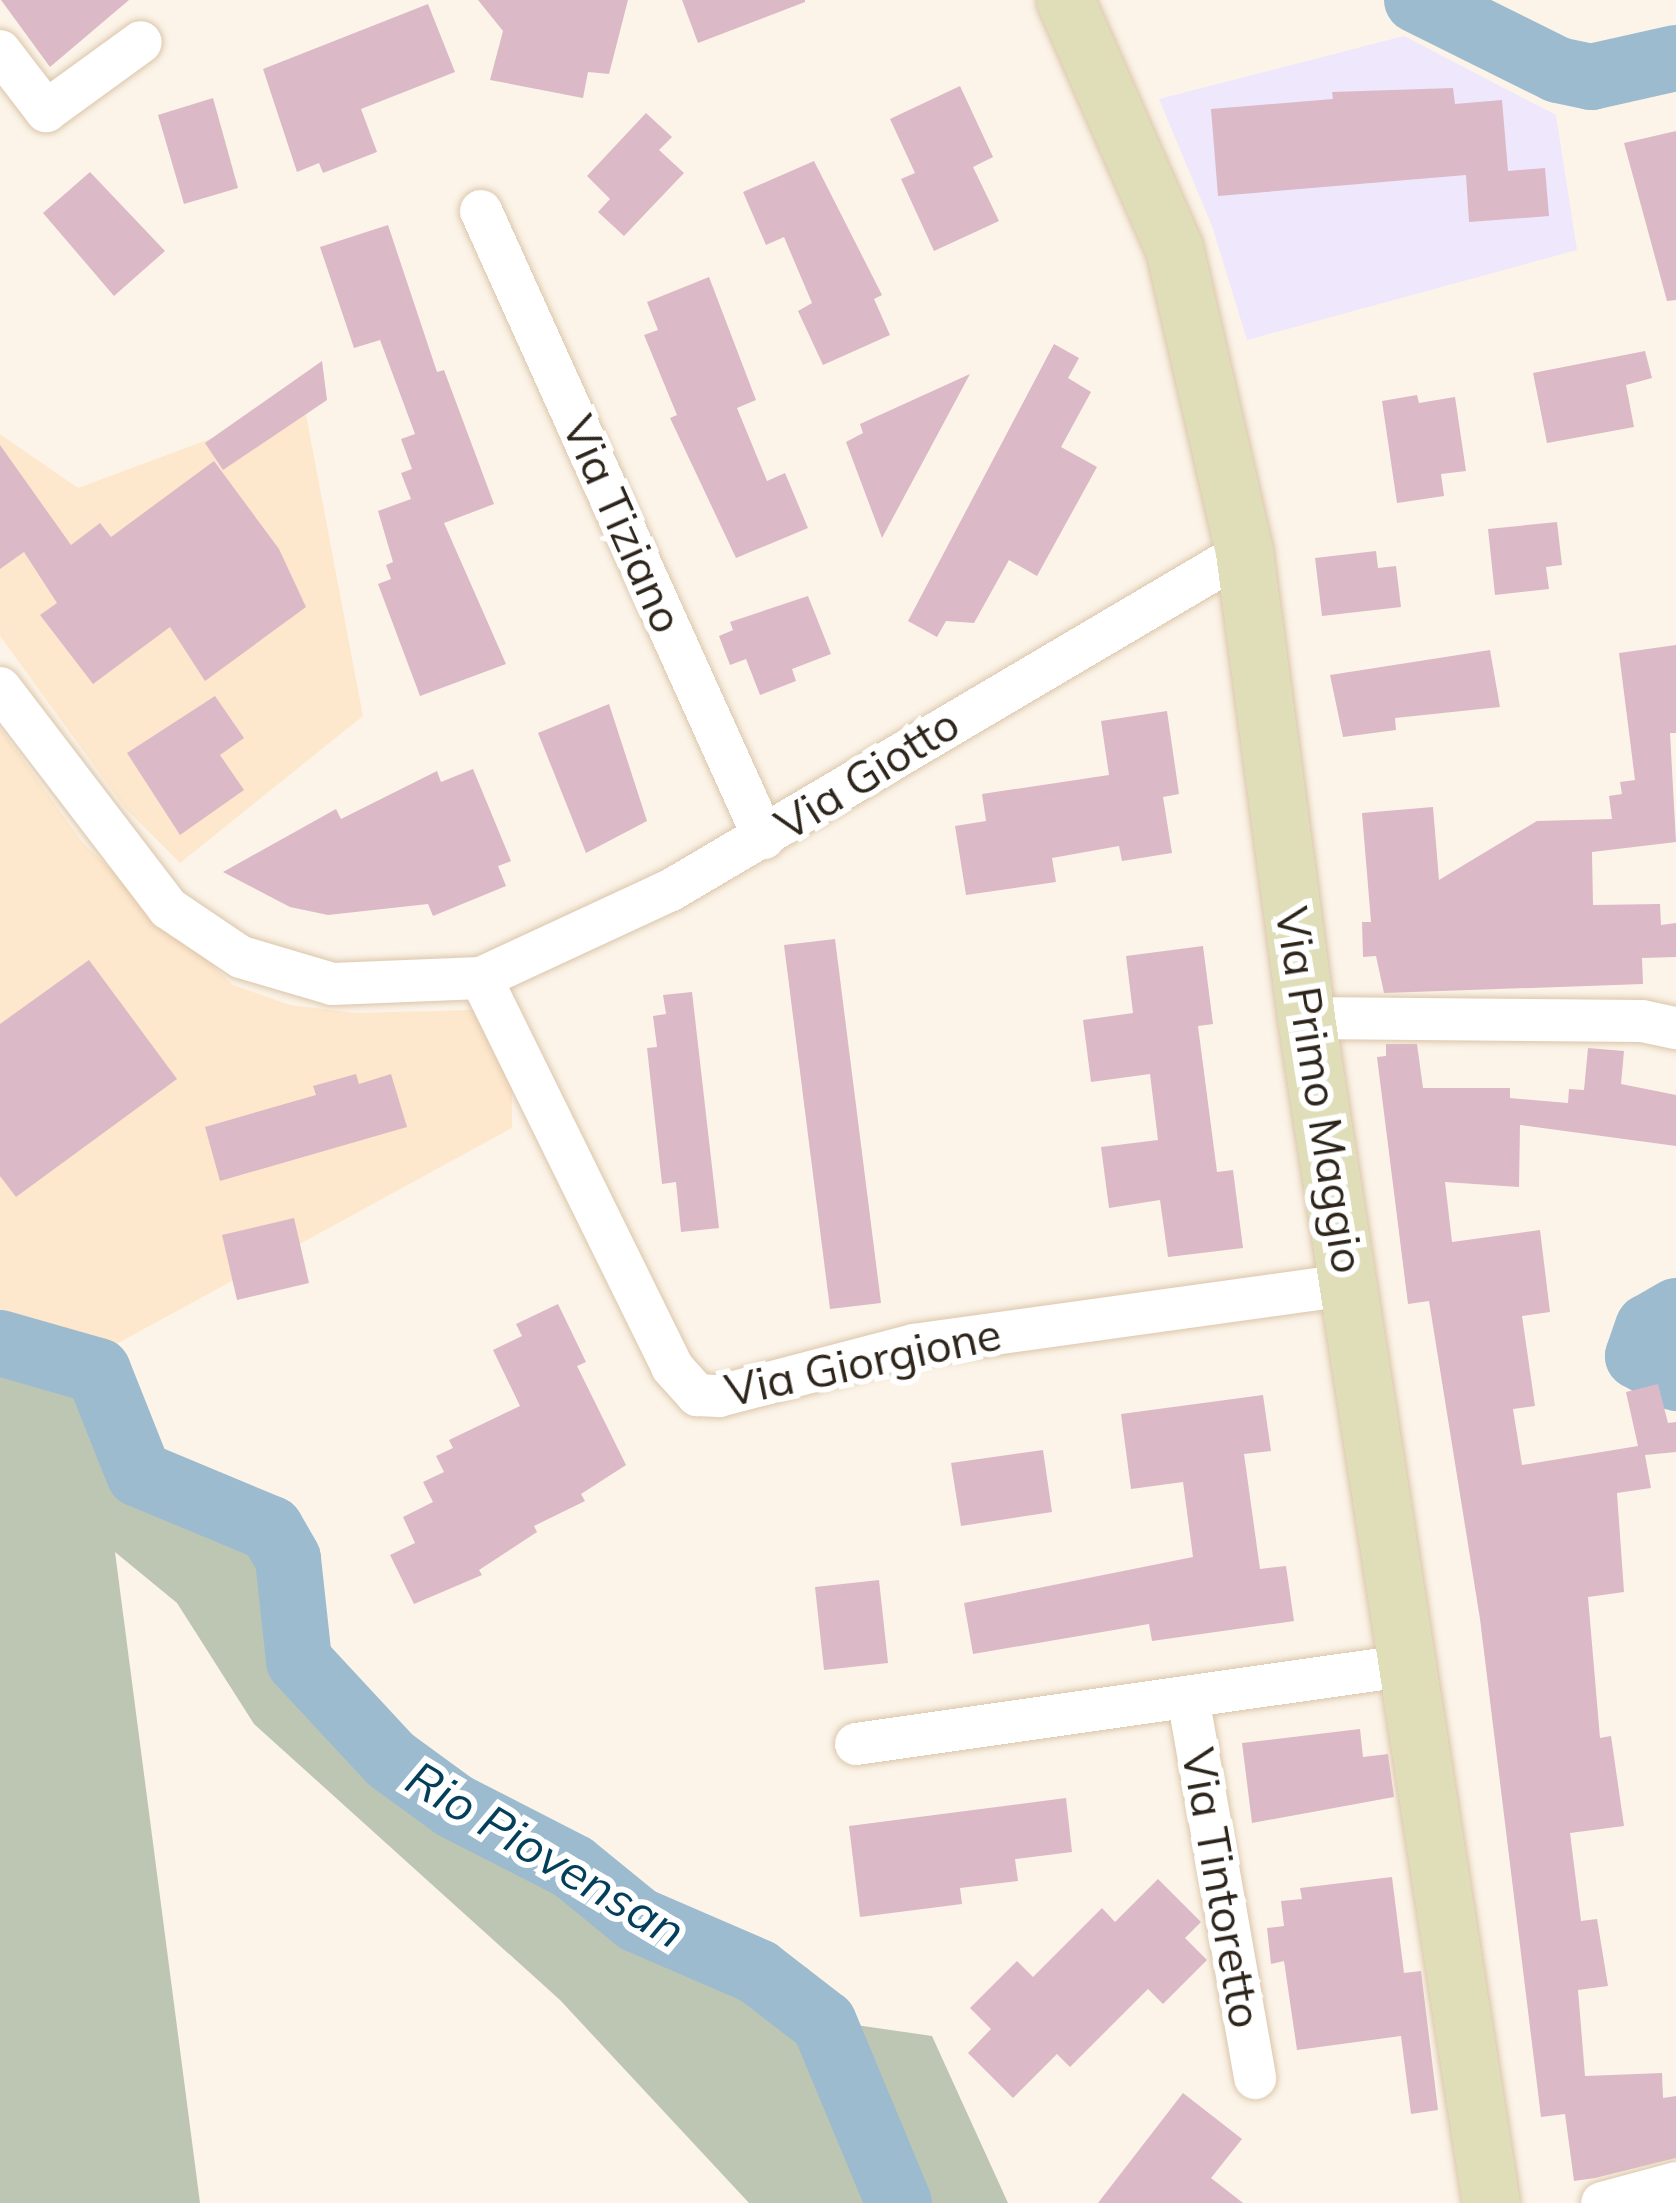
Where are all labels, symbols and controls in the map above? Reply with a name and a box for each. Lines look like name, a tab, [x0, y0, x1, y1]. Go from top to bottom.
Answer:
street label: Via Tiziano	[551, 407, 695, 641]
street label: Via Giotto	[765, 696, 969, 852]
street label: Via Primo Maggio	[1264, 903, 1376, 1277]
street label: Via Giorgione	[720, 1306, 1006, 1418]
street label: Via Tintoretto	[1171, 1744, 1273, 2032]
water label: Rio Piovensan	[396, 1748, 696, 1960]

